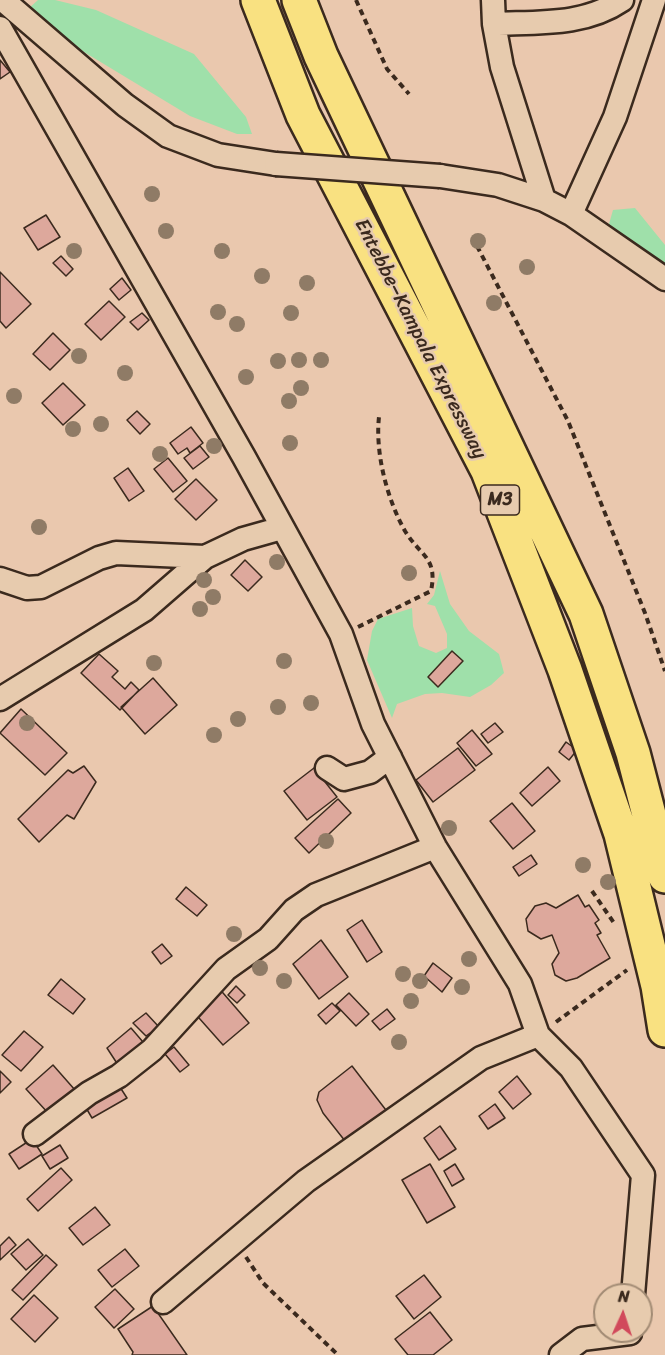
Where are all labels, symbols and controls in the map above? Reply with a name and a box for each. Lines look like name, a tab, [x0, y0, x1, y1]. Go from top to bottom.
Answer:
street label: Entebbe–Kampala Expressway	[349, 215, 491, 463]
road number: M3	[480, 485, 520, 515]
text: N	[618, 1282, 630, 1311]
north arrow	[593, 1283, 653, 1343]

